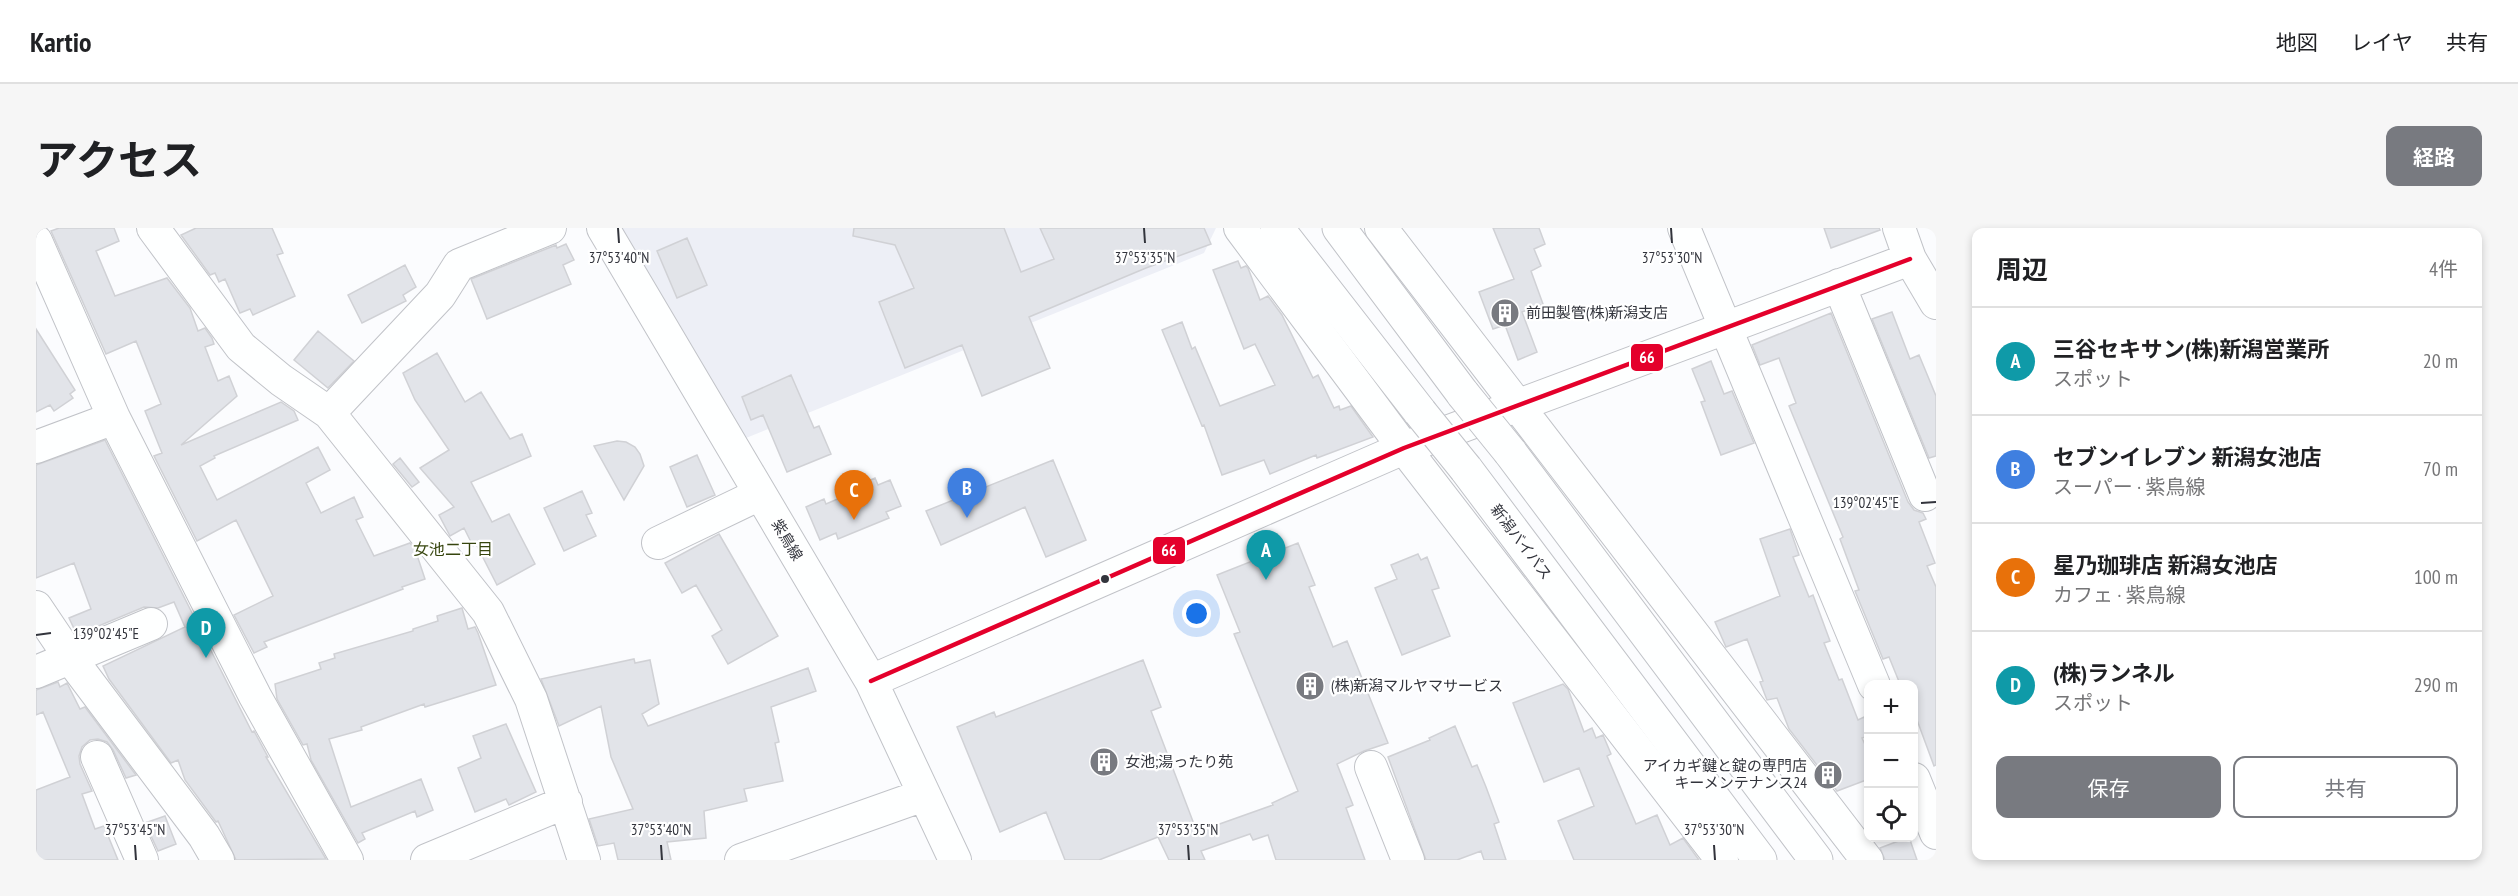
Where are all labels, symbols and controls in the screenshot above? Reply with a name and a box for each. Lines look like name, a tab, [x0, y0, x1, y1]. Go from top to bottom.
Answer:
text: Kartio	[30, 23, 92, 60]
text: 地図	[2276, 29, 2318, 56]
text: レイヤ	[2351, 29, 2413, 56]
text: 共有	[2446, 29, 2488, 56]
button: 経路	[2386, 126, 2482, 186]
text: アクセス	[36, 132, 202, 187]
text: 37°53'40"N	[589, 248, 649, 267]
text: 37°53'35"N	[1115, 248, 1175, 267]
text: 37°53'30"N	[1642, 248, 1702, 267]
text: 周辺	[1996, 253, 2048, 286]
text: 4件	[2429, 256, 2458, 282]
building icon: 前田製管(株)新潟支店	[1489, 297, 1521, 329]
place label: 前田製管(株)新潟支店	[1526, 303, 1668, 322]
text: 三谷セキサン(株)新潟営業所	[2053, 335, 2329, 363]
line badge: 66	[1630, 343, 1664, 372]
text: 66	[1639, 347, 1655, 367]
text: A	[2010, 348, 2021, 374]
text: 20 m	[2423, 348, 2458, 374]
text: スポット	[2053, 366, 2133, 392]
text: セブンイレブン 新潟女池店	[2053, 443, 2322, 471]
text: B	[2011, 456, 2020, 482]
text: 70 m	[2423, 456, 2458, 482]
pin: B	[948, 468, 986, 518]
pin: C	[834, 470, 874, 520]
text: スーパー · 紫鳥線	[2053, 474, 2206, 500]
text: 139°02'45"E	[1833, 493, 1899, 512]
street label: 新潟バイパス	[1487, 500, 1556, 583]
street label: 紫鳥線	[768, 516, 807, 564]
pin: A	[1246, 530, 1286, 580]
line badge: 66	[1152, 536, 1186, 565]
district label: 女池二丁目	[413, 539, 493, 559]
text: 66	[1161, 540, 1177, 560]
text: 星乃珈琲店 新潟女池店	[2053, 551, 2278, 579]
text: C	[2011, 564, 2020, 590]
text: 100 m	[2414, 564, 2458, 590]
unlabelled marker	[1099, 573, 1111, 585]
text: カフェ · 紫鳥線	[2053, 582, 2186, 608]
your location	[1182, 599, 1211, 628]
pin: D	[186, 608, 226, 658]
text: 139°02'45"E	[73, 624, 139, 643]
text: (株)ランネル	[2053, 659, 2175, 687]
building icon: (株)新潟マルヤマサービス	[1294, 670, 1326, 702]
text: D	[2010, 672, 2021, 698]
text: 290 m	[2414, 672, 2458, 698]
place label: (株)新潟マルヤマサービス	[1331, 676, 1503, 695]
map controls	[1864, 680, 1918, 842]
button: +	[1864, 680, 1918, 734]
text: スポット	[2053, 690, 2133, 716]
button: −	[1864, 734, 1918, 788]
building icon: 女池;湯ったり苑	[1088, 746, 1120, 778]
place label: 女池;湯ったり苑	[1125, 752, 1233, 771]
place label: アイカギ鍵と錠の専門店 キーメンテナンス24	[1643, 756, 1807, 792]
button: 保存	[1996, 756, 2221, 818]
button: 共有	[2233, 756, 2458, 818]
building icon: アイカギ鍵と錠の専門店 キーメンテナンス24	[1812, 759, 1844, 791]
button: locate	[1864, 788, 1918, 842]
text: 37°53'45"N	[105, 820, 165, 839]
text: 37°53'40"N	[631, 820, 691, 839]
text: 37°53'35"N	[1158, 820, 1218, 839]
text: 37°53'30"N	[1684, 820, 1744, 839]

